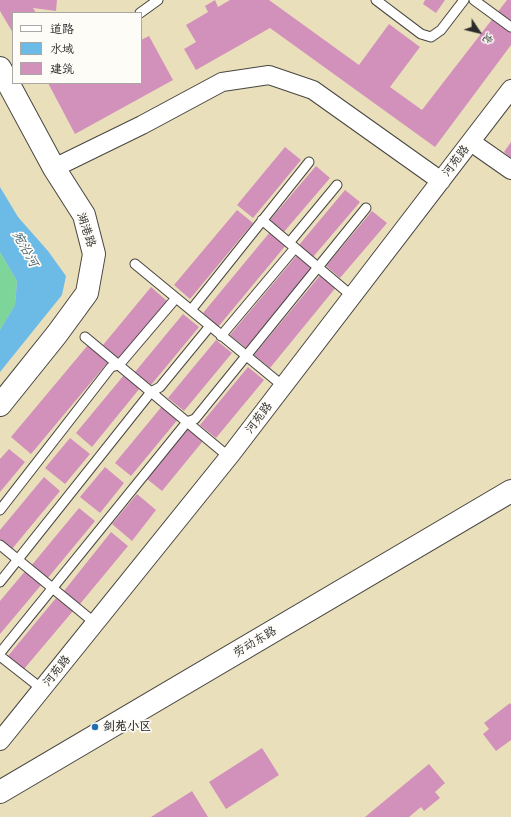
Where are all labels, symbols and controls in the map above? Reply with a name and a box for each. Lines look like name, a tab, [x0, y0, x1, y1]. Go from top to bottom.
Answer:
legend	[12, 12, 142, 84]
north arrow	[459, 12, 499, 52]
text: 道路	[50, 19, 74, 37]
text: 北	[479, 30, 499, 49]
text: 水域	[50, 39, 74, 57]
text: 建筑	[50, 59, 74, 77]
street label: 河苑路	[439, 142, 473, 180]
street label: 湖港路	[74, 211, 98, 249]
water label: 宛沿河	[9, 228, 41, 270]
street label: 河苑路	[242, 399, 276, 437]
street label: 劳动东路	[231, 623, 279, 661]
street label: 河苑路	[40, 652, 74, 690]
place label: 剑苑小区	[103, 720, 151, 734]
marker: 剑苑小区	[90, 722, 100, 732]

